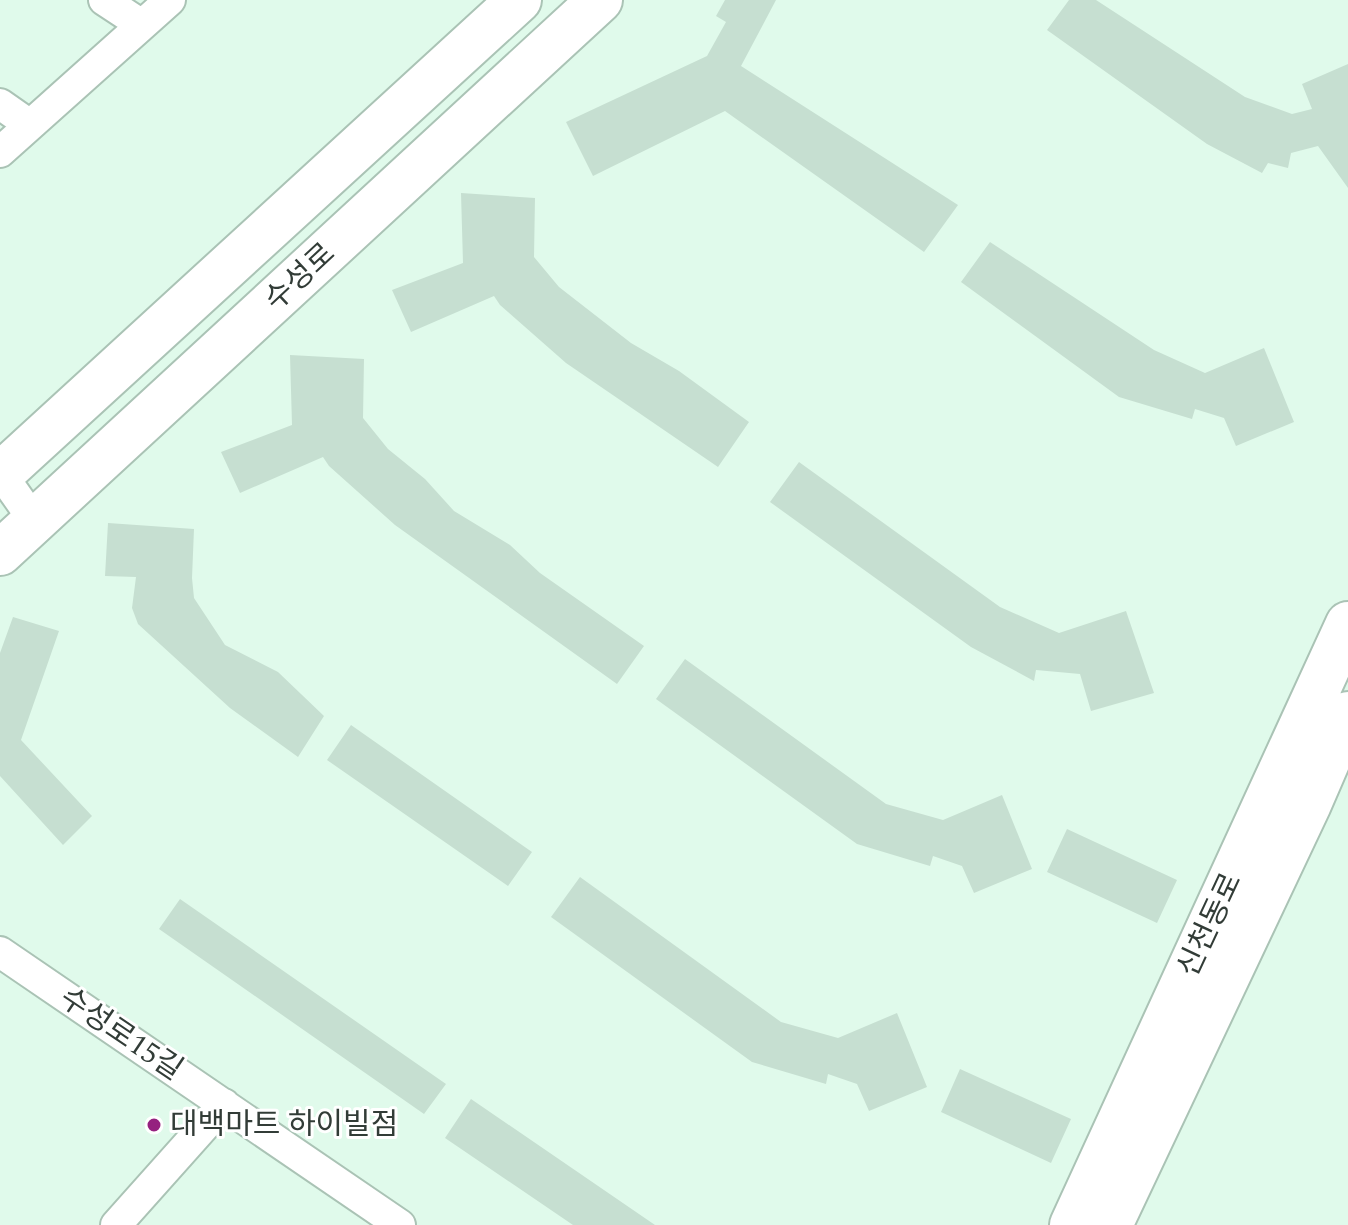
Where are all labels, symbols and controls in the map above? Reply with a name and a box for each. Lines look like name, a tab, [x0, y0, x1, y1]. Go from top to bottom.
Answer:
street label: 수성로	[254, 232, 346, 322]
street label: 신천동로	[1166, 865, 1254, 985]
street label: 수성로15길	[50, 976, 192, 1092]
place label: 대백마트 하이빌점	[170, 1102, 398, 1148]
marker: 대백마트 하이빌점	[145, 1116, 163, 1134]

